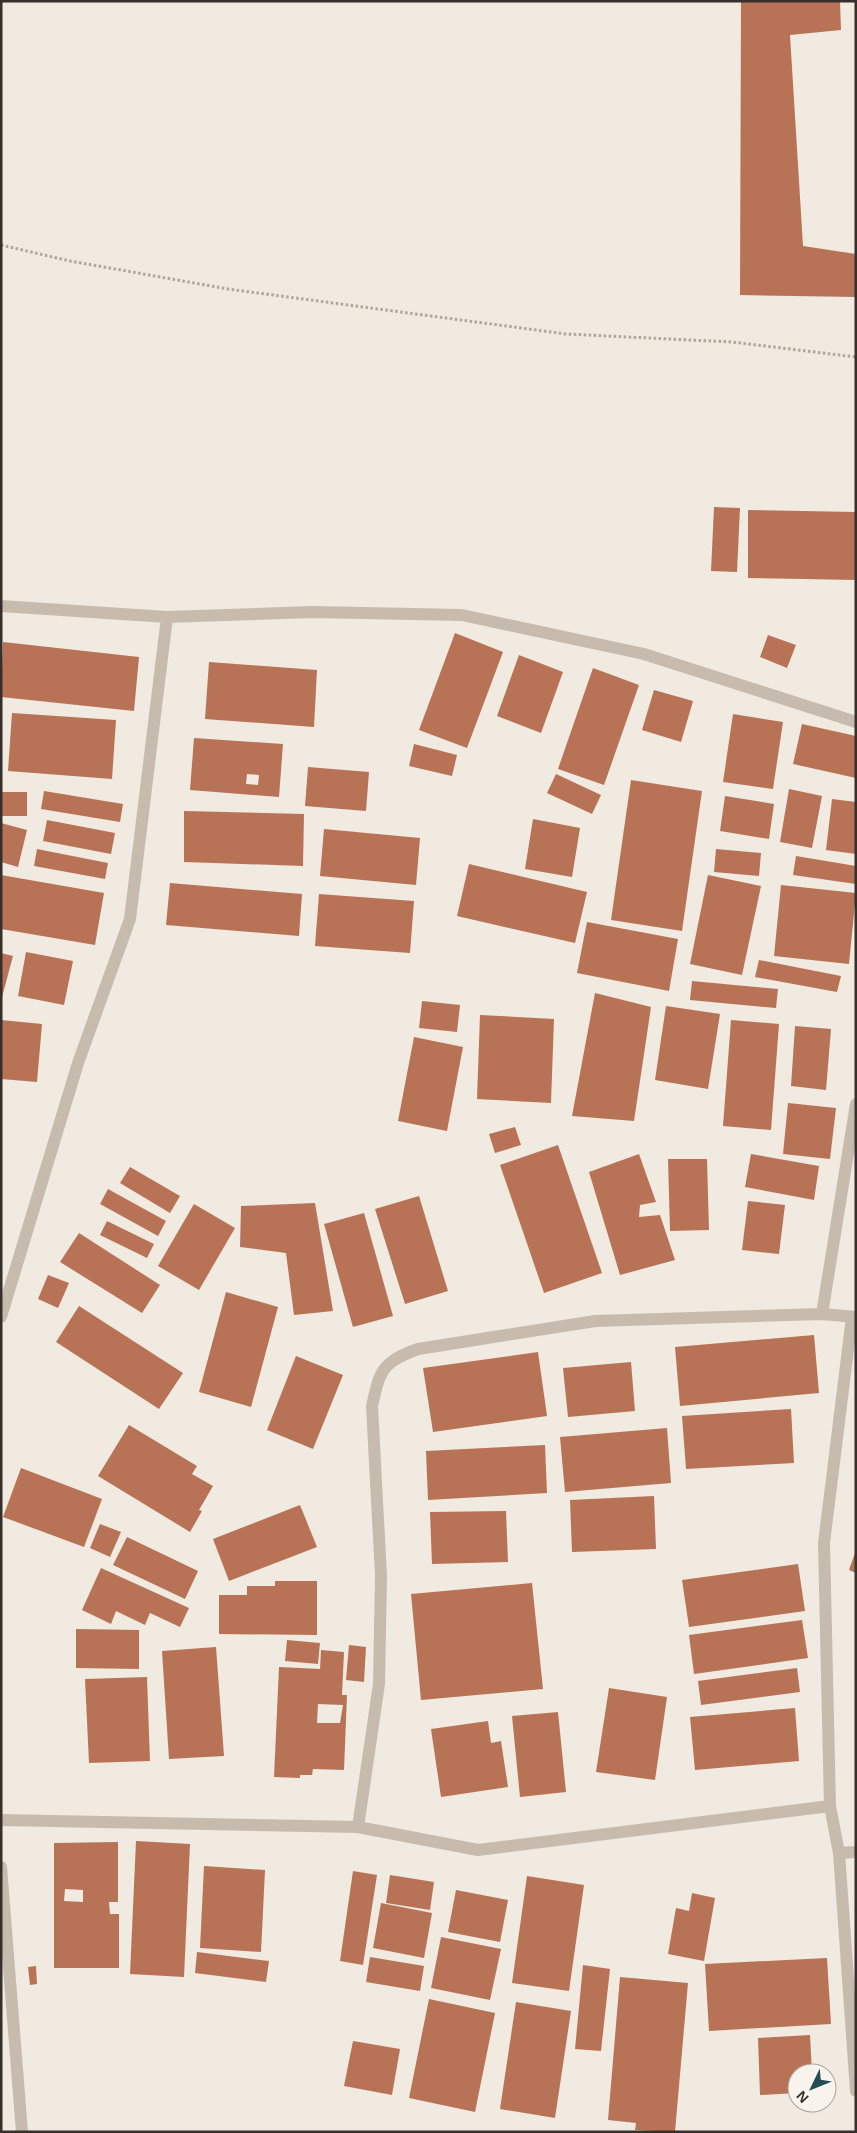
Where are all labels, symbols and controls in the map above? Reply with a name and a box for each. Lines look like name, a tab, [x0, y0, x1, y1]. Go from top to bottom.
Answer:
north arrow	[787, 2063, 837, 2113]
text: N	[793, 2088, 812, 2106]

